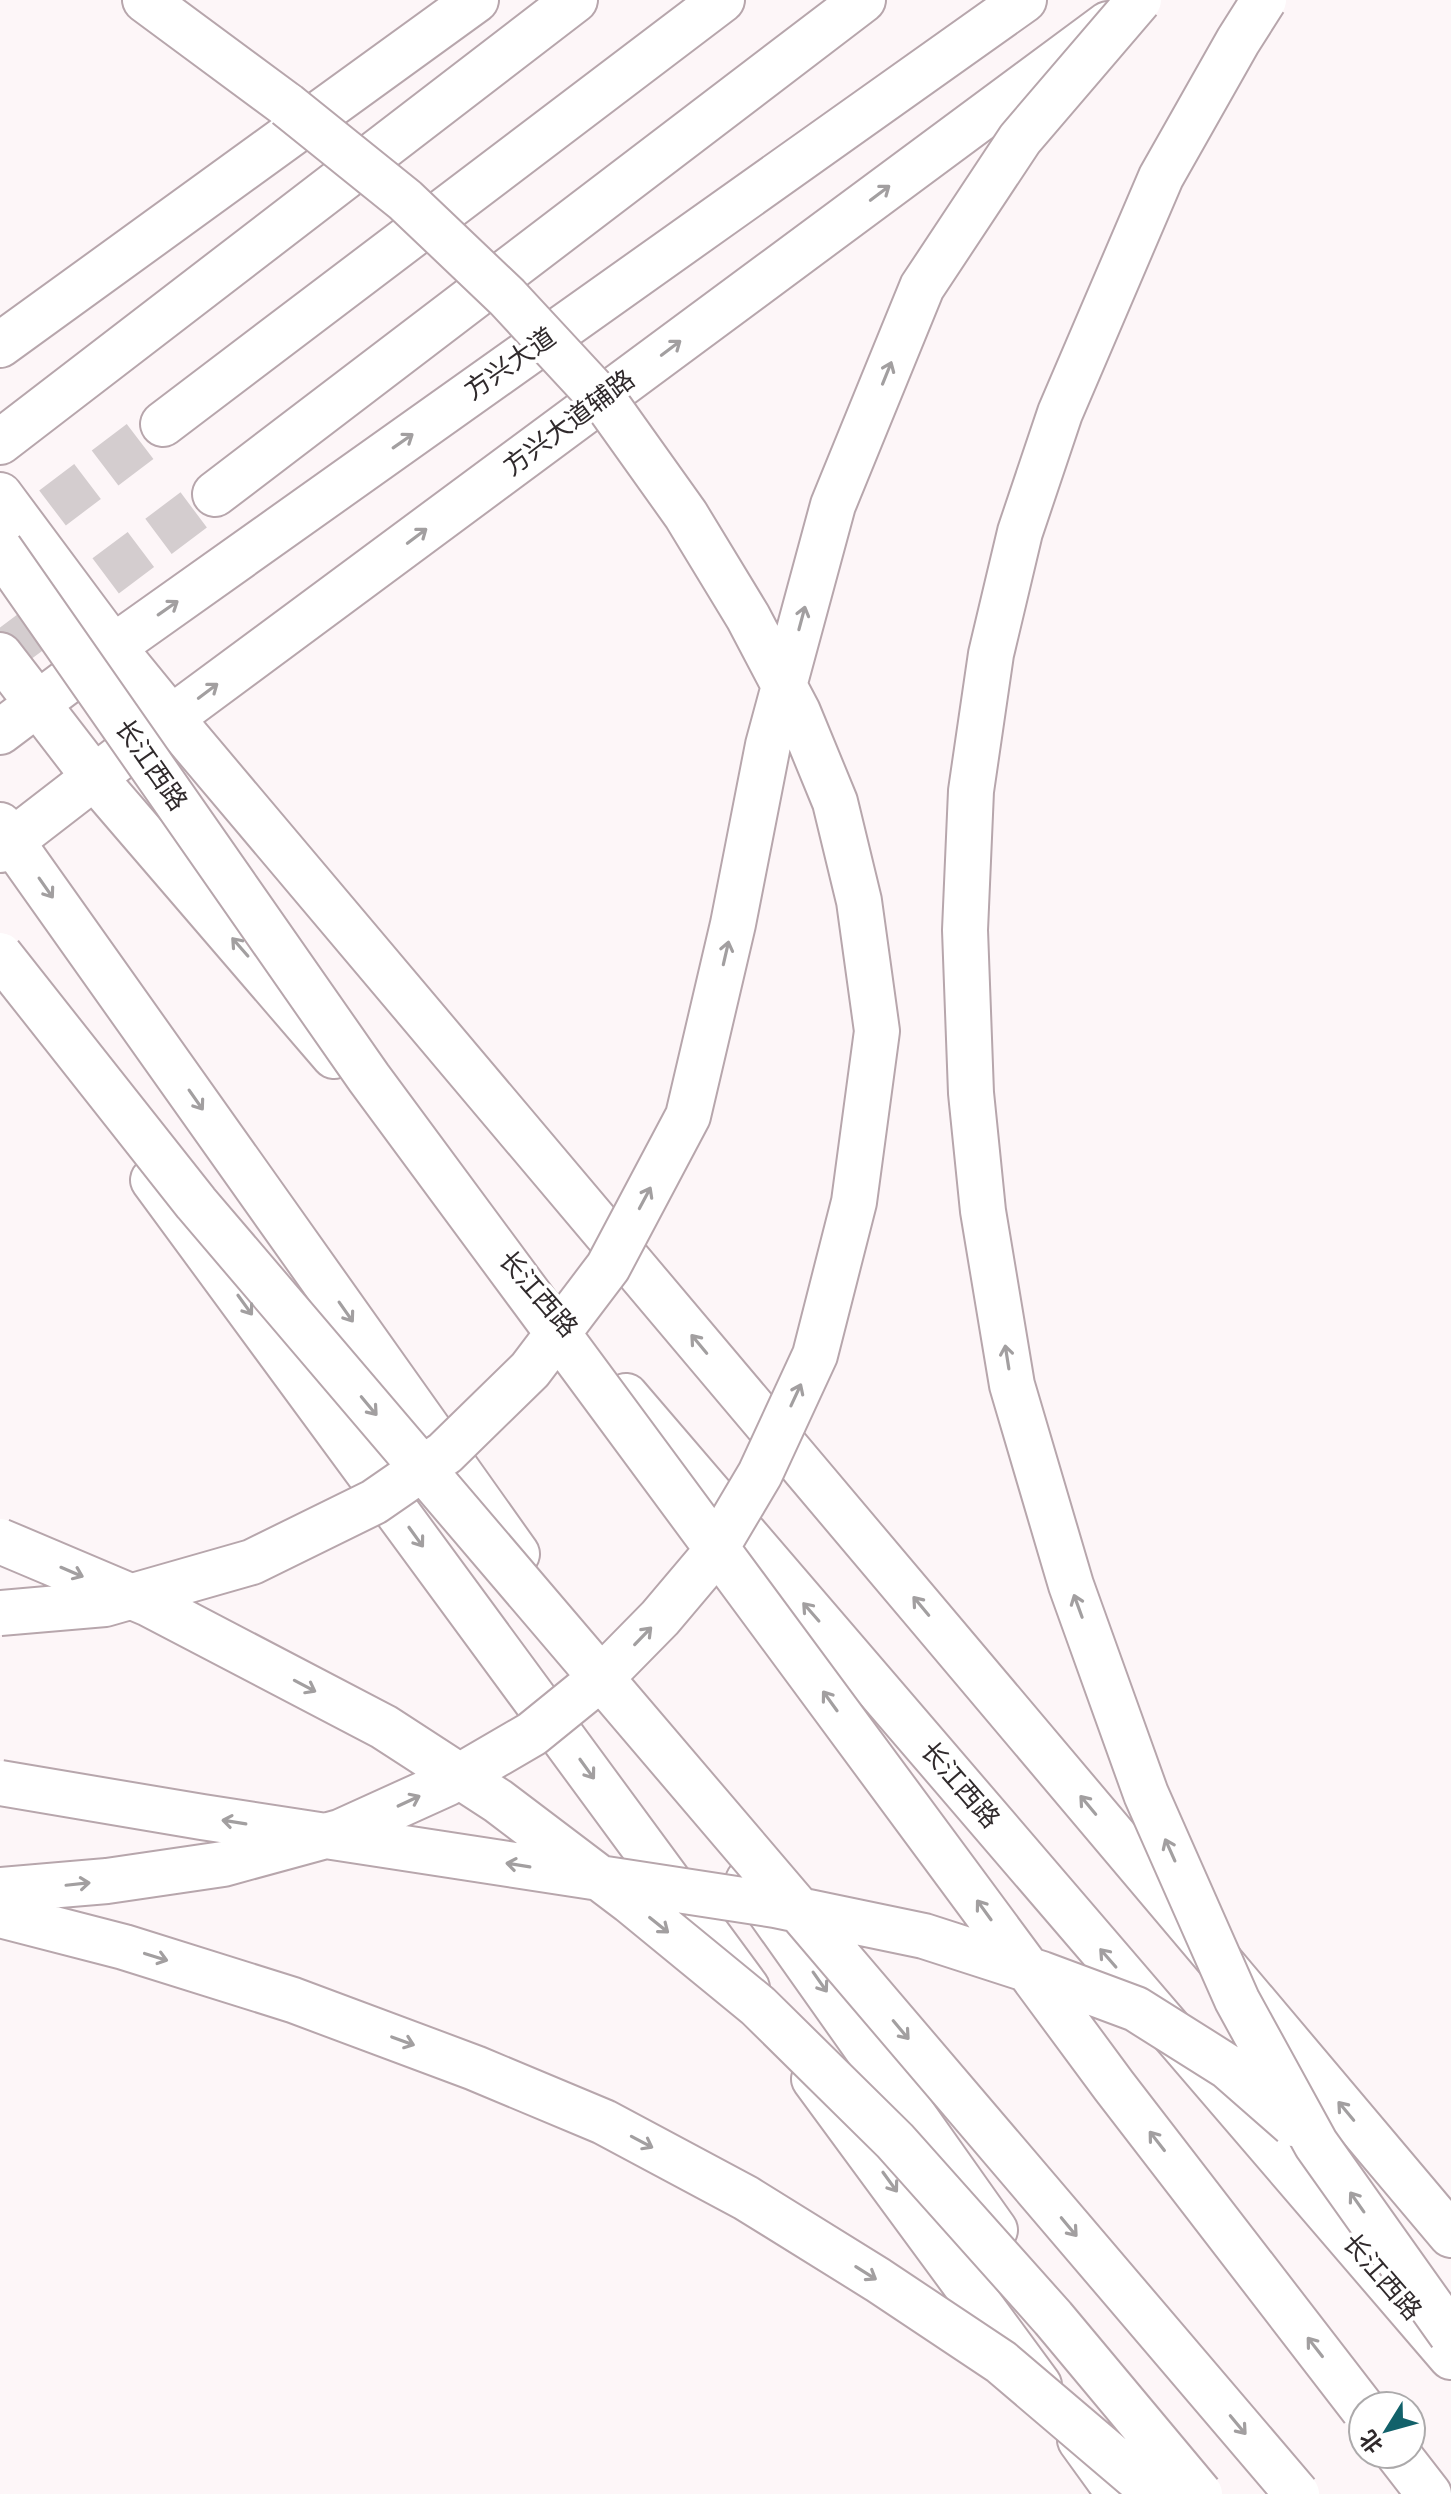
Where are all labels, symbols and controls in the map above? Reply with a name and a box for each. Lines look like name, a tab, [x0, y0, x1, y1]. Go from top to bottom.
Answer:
one-way arrow	[868, 185, 890, 201]
street label: 方兴大道	[459, 321, 561, 407]
one-way arrow	[660, 339, 681, 356]
one-way arrow	[881, 361, 896, 386]
street label: 方兴大道辅路	[497, 364, 641, 482]
one-way arrow	[391, 433, 413, 449]
one-way arrow	[406, 528, 427, 545]
one-way arrow	[156, 599, 178, 616]
one-way arrow	[796, 605, 811, 631]
one-way arrow	[197, 682, 218, 699]
street label: 长江西路	[108, 714, 194, 816]
one-way arrow	[38, 876, 54, 898]
one-way arrow	[232, 937, 250, 958]
one-way arrow	[719, 941, 734, 967]
one-way arrow	[188, 1089, 204, 1111]
one-way arrow	[637, 1187, 653, 1210]
street label: 长江西路	[492, 1245, 584, 1343]
one-way arrow	[237, 1294, 254, 1316]
one-way arrow	[338, 1301, 355, 1323]
one-way arrow	[690, 1334, 708, 1354]
one-way arrow	[999, 1345, 1014, 1370]
one-way arrow	[789, 1383, 804, 1407]
one-way arrow	[360, 1395, 378, 1415]
one-way arrow	[408, 1526, 424, 1548]
one-way arrow	[59, 1565, 84, 1580]
one-way arrow	[1070, 1594, 1085, 1619]
one-way arrow	[912, 1597, 930, 1617]
one-way arrow	[802, 1602, 820, 1622]
one-way arrow	[633, 1626, 652, 1646]
one-way arrow	[293, 1678, 317, 1694]
one-way arrow	[821, 1691, 838, 1712]
street label: 长江西路	[914, 1736, 1006, 1834]
one-way arrow	[578, 1758, 595, 1780]
one-way arrow	[397, 1793, 421, 1808]
one-way arrow	[1079, 1795, 1097, 1816]
one-way arrow	[221, 1814, 247, 1829]
one-way arrow	[1162, 1838, 1177, 1862]
one-way arrow	[506, 1857, 531, 1872]
one-way arrow	[64, 1876, 91, 1891]
one-way arrow	[976, 1900, 993, 1921]
one-way arrow	[649, 1915, 670, 1933]
one-way arrow	[1099, 1948, 1117, 1968]
one-way arrow	[144, 1951, 169, 1966]
one-way arrow	[811, 1971, 828, 1992]
one-way arrow	[892, 2019, 910, 2039]
one-way arrow	[390, 2035, 414, 2049]
one-way arrow	[1338, 2101, 1356, 2121]
one-way arrow	[1148, 2131, 1165, 2152]
one-way arrow	[629, 2135, 653, 2151]
one-way arrow	[881, 2171, 898, 2192]
one-way arrow	[1349, 2192, 1366, 2213]
one-way arrow	[1060, 2217, 1078, 2237]
street label: 长江西路	[1336, 2228, 1428, 2326]
one-way arrow	[854, 2265, 877, 2281]
one-way arrow	[1307, 2337, 1324, 2358]
north arrow	[1347, 2390, 1427, 2470]
one-way arrow	[1229, 2415, 1247, 2435]
text: 北	[1354, 2425, 1389, 2459]

